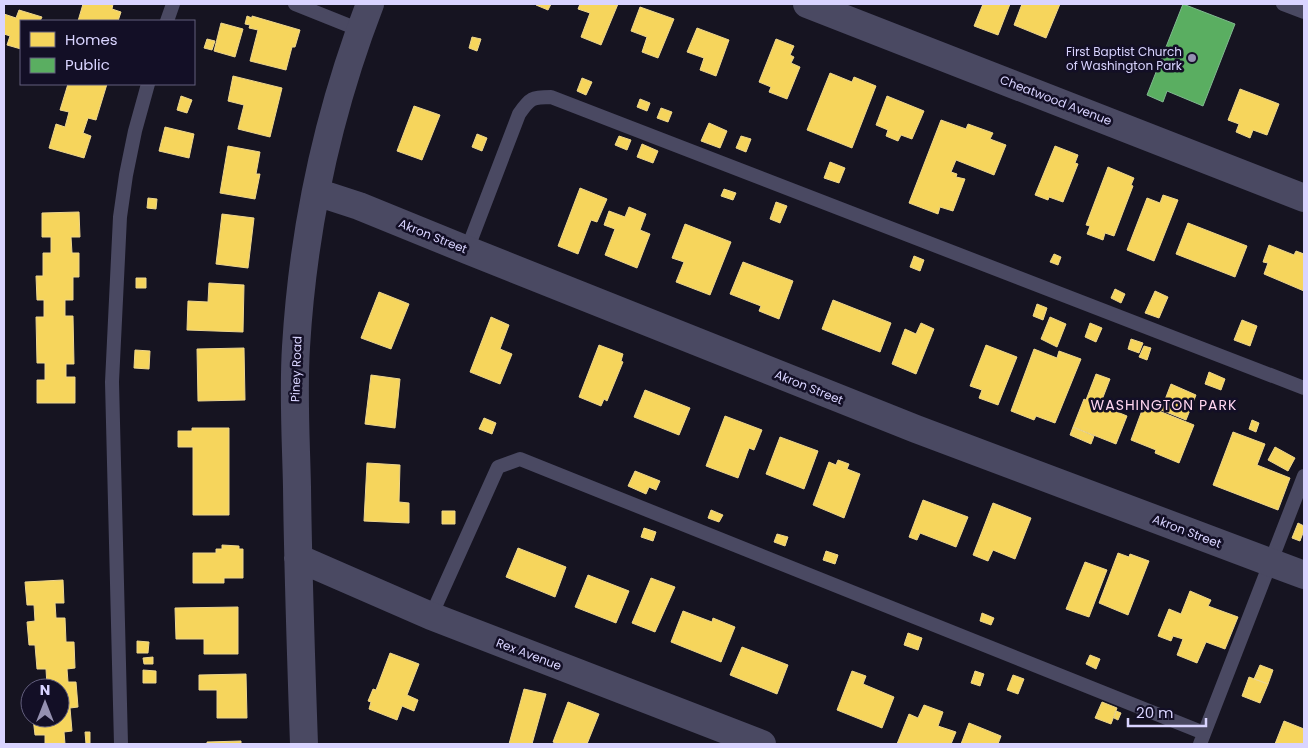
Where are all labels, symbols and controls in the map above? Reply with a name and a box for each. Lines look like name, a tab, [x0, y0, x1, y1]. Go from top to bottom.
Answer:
legend	[20, 20, 195, 85]
text: Homes	[65, 29, 118, 50]
place label: First Baptist Church of Washington Park	[1066, 43, 1183, 74]
marker: First Baptist Church of Washington Park	[1186, 52, 1198, 64]
text: Public	[65, 54, 110, 75]
street label: Cheatwood Avenue	[998, 71, 1114, 129]
street label: Akron Street	[396, 215, 470, 257]
street label: Piney Road	[286, 336, 306, 402]
street label: Akron Street	[772, 366, 846, 408]
district label: WASHINGTON PARK	[1091, 395, 1237, 415]
street label: Akron Street	[1150, 510, 1224, 552]
street label: Rex Avenue	[494, 634, 564, 674]
north arrow	[20, 678, 70, 728]
text: N	[40, 680, 50, 700]
scale bar	[1128, 696, 1206, 728]
text: 20 m	[1136, 702, 1174, 723]

